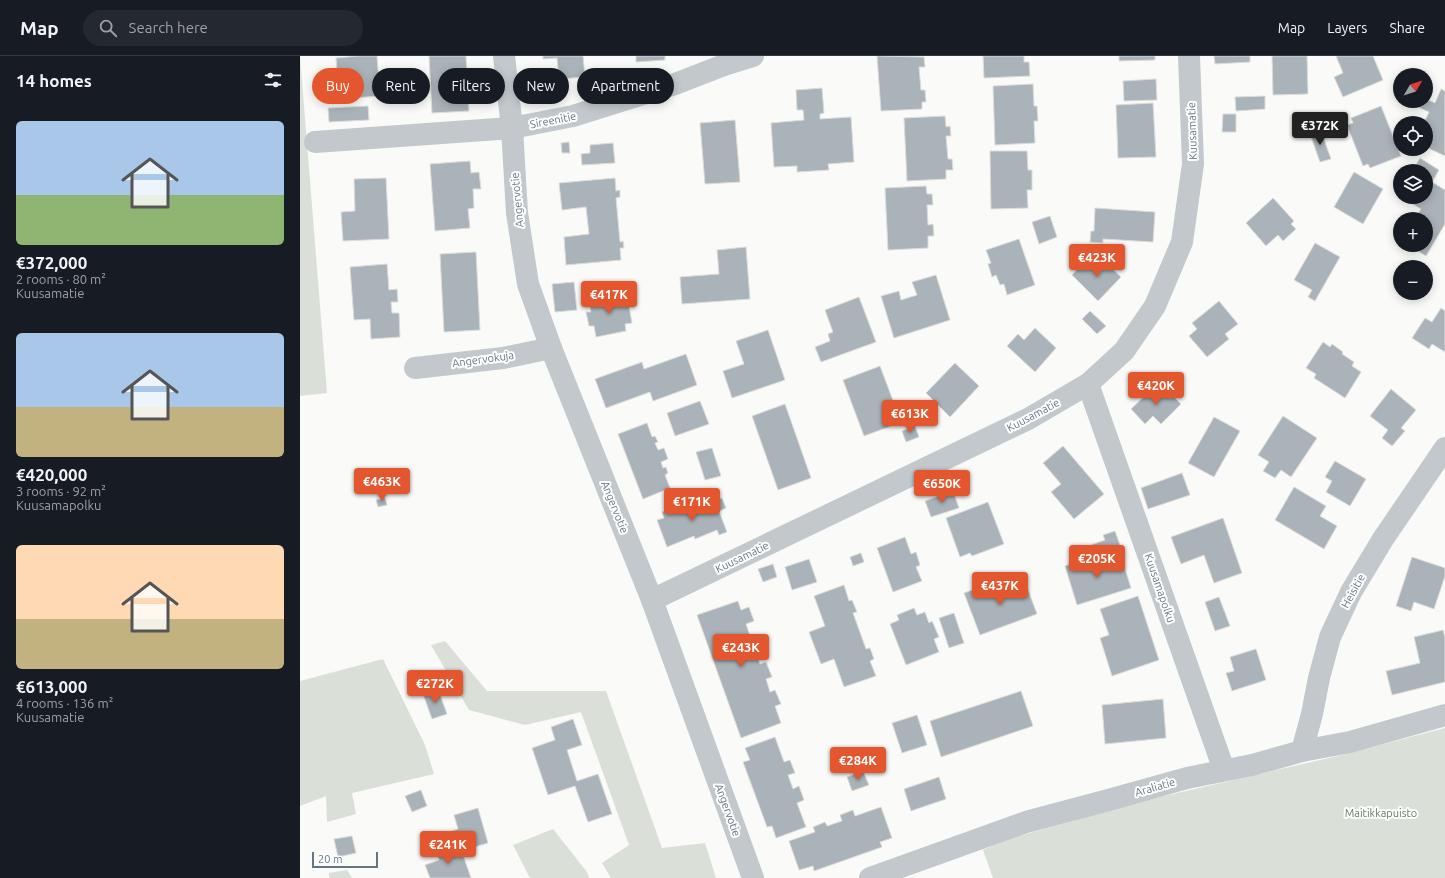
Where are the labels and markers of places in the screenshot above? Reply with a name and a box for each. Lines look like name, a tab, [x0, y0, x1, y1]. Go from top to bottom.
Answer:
pin: €372K	[1292, 112, 1348, 146]
pin: €423K	[1069, 244, 1125, 278]
pin: €417K	[581, 281, 637, 315]
pin: €420K	[1128, 372, 1184, 406]
pin: €613K	[882, 400, 938, 434]
pin: €463K	[354, 468, 410, 502]
pin: €650K	[914, 470, 970, 504]
pin: €171K	[664, 488, 720, 522]
pin: €205K	[1069, 545, 1125, 579]
pin: €437K	[972, 572, 1028, 606]
pin: €243K	[713, 634, 769, 668]
pin: €272K	[407, 670, 463, 704]
pin: €284K	[830, 747, 886, 781]
pin: €241K	[420, 831, 476, 865]

